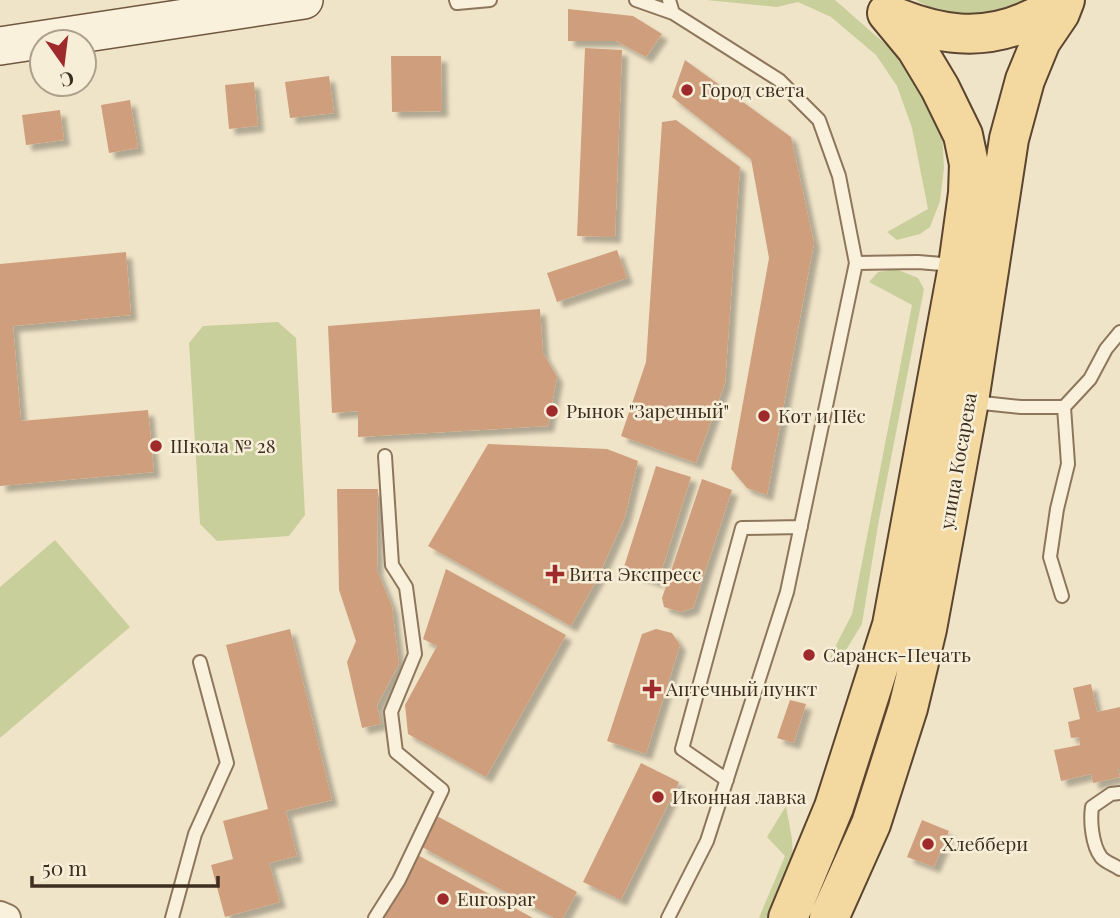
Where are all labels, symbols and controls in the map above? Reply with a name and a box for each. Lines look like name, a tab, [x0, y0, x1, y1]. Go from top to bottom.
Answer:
north arrow	[28, 28, 98, 98]
text: С	[58, 66, 77, 95]
place label: Город света	[701, 76, 805, 102]
marker: Город света	[679, 82, 695, 98]
street label: улица Косарева	[932, 390, 982, 532]
place label: Рынок "Заречный"	[566, 397, 729, 423]
place label: Кот и Пёс	[778, 402, 866, 428]
marker: Рынок "Заречный"	[544, 403, 560, 419]
marker: Кот и Пёс	[756, 408, 772, 424]
place label: Школа № 28	[170, 432, 276, 458]
marker: Школа № 28	[148, 438, 164, 454]
place label: Вита Экспресс	[569, 560, 701, 586]
marker: Вита Экспресс	[547, 566, 563, 582]
place label: Саранск-Печать	[823, 641, 971, 667]
marker: Саранск-Печать	[801, 647, 817, 663]
place label: Аптечный пункт	[665, 675, 817, 701]
marker: Аптечный пункт	[644, 681, 660, 697]
place label: Иконная лавка	[672, 783, 807, 809]
marker: Иконная лавка	[650, 789, 666, 805]
place label: Хлеббери	[942, 830, 1028, 856]
marker: Хлеббери	[920, 836, 936, 852]
scale bar	[32, 844, 217, 888]
text: 50 m	[42, 853, 88, 881]
place label: Eurospar	[457, 885, 536, 911]
marker: Eurospar	[435, 891, 451, 907]

